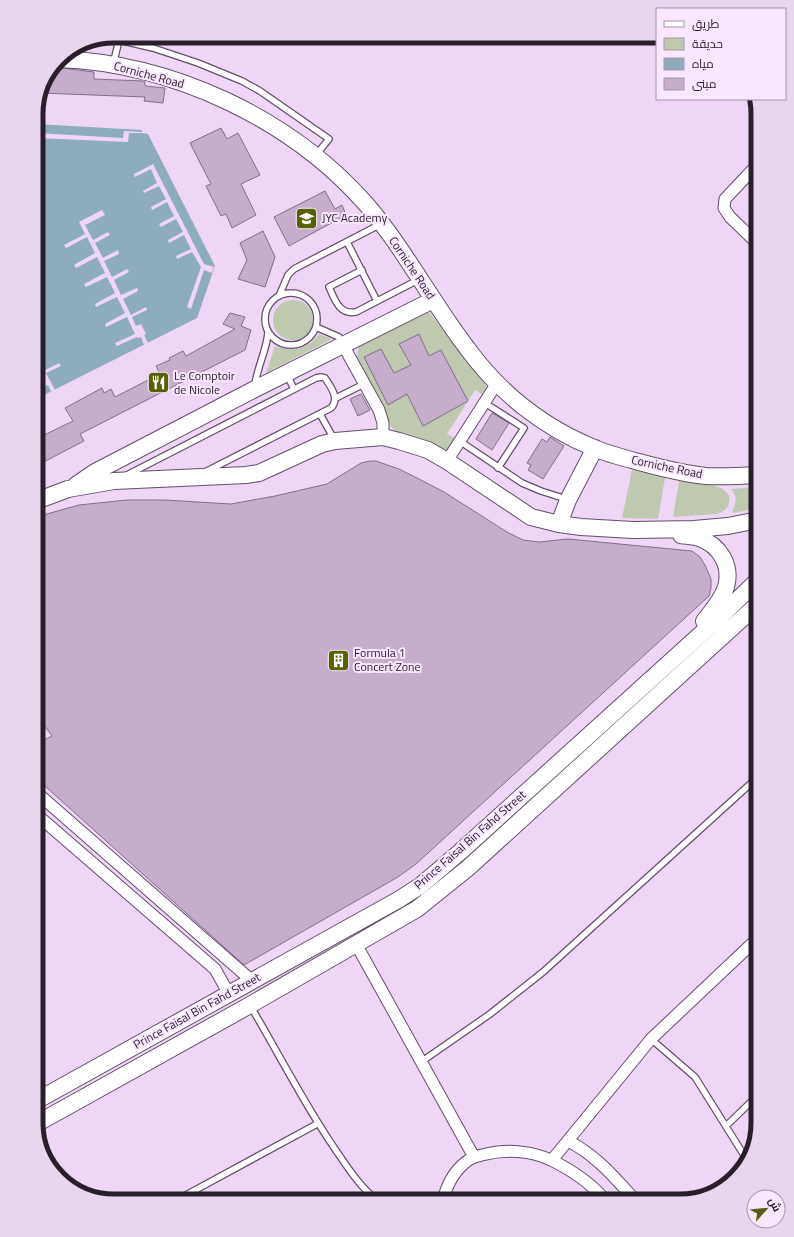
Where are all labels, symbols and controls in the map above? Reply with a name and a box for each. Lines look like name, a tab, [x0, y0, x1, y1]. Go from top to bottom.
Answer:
legend	[656, 8, 786, 100]
text: طريق	[692, 14, 720, 33]
text: حديقة	[692, 34, 723, 53]
text: مياه	[692, 54, 714, 73]
street label: Corniche Road	[112, 56, 187, 93]
text: مبنى	[692, 74, 717, 93]
school or university icon: JYC Academy	[294, 205, 320, 231]
place label: JYC Academy	[322, 208, 387, 227]
street label: Corniche Road	[384, 232, 441, 303]
place label: Le Comptoir de Nicole	[174, 366, 235, 399]
restaurant icon: Le Comptoir de Nicole	[146, 370, 172, 396]
street label: Corniche Road	[630, 450, 704, 483]
place label: Formula 1 Concert Zone	[354, 643, 421, 676]
building icon: Formula 1 Concert Zone	[325, 647, 351, 673]
street label: Prince Faisal Bin Fahd Street	[409, 785, 531, 894]
street label: Prince Faisal Bin Fahd Street	[130, 967, 265, 1054]
north arrow	[746, 1189, 786, 1229]
text: ش	[765, 1195, 785, 1214]

